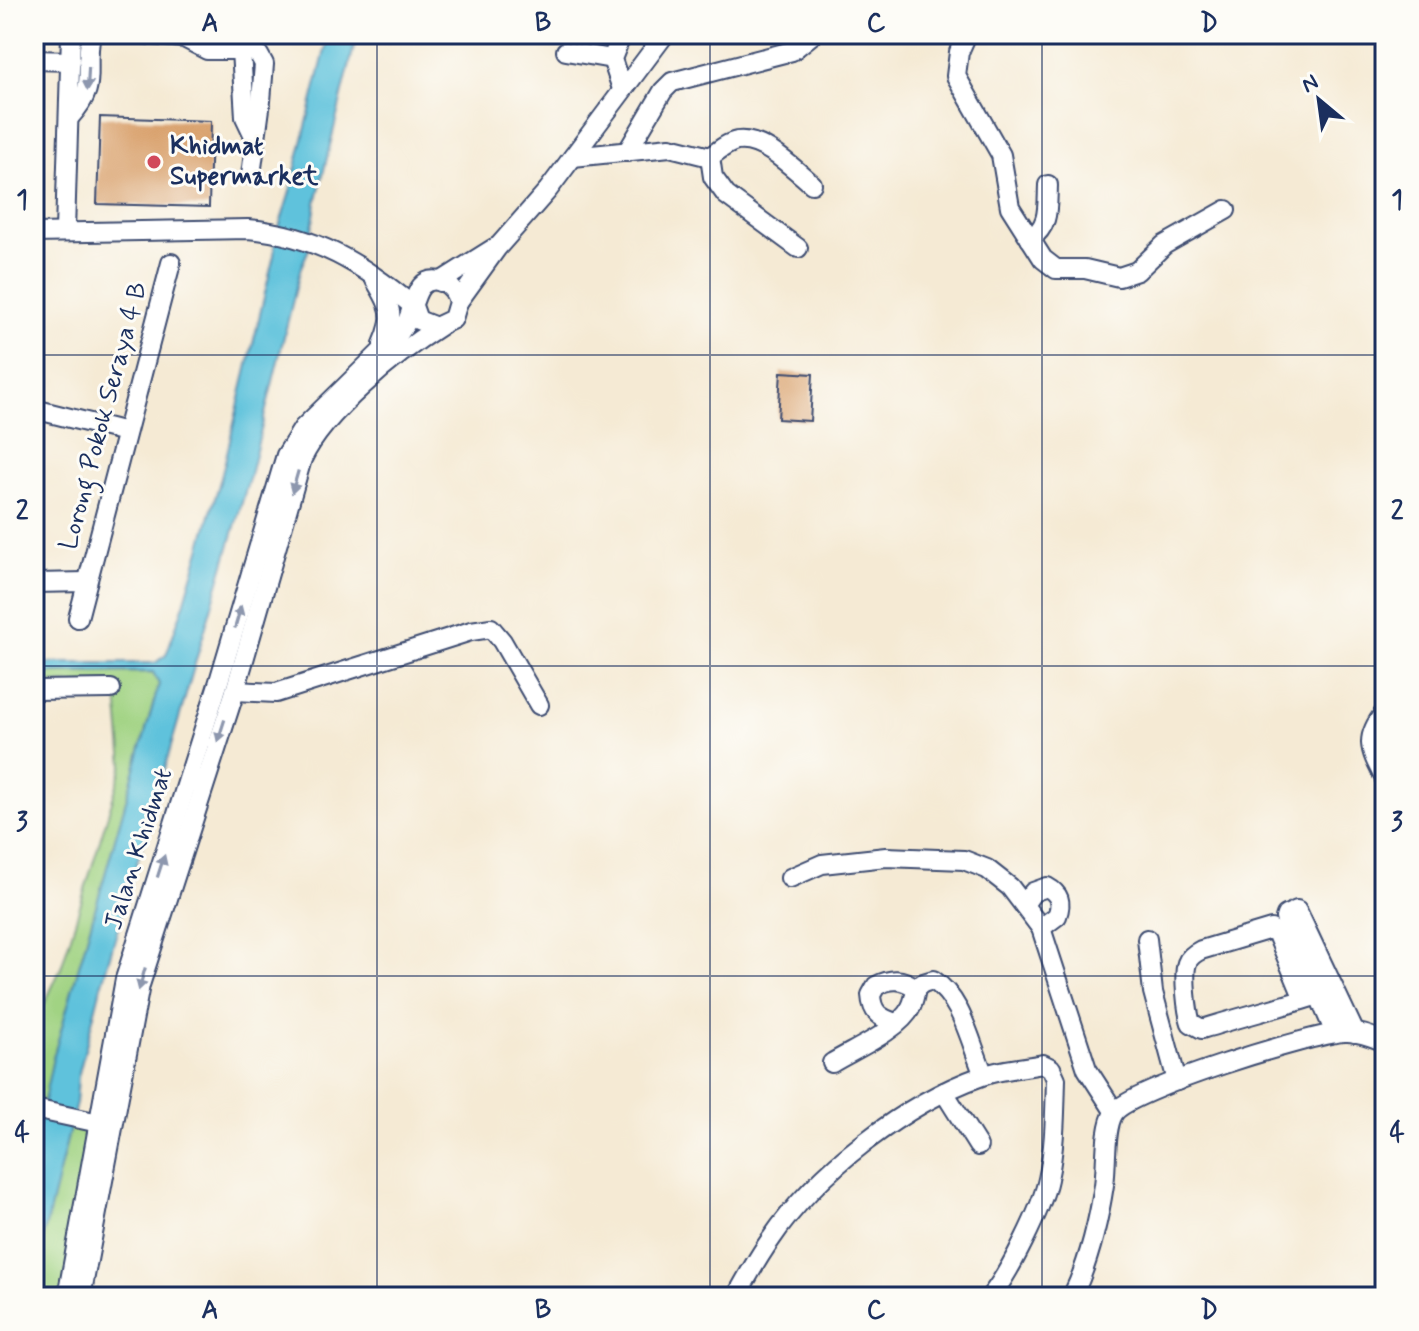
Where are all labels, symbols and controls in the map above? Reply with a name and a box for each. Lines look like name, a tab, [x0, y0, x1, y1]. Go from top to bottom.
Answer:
text: A	[201, 7, 219, 41]
text: B	[535, 7, 551, 41]
text: C	[867, 7, 886, 41]
text: D	[1200, 7, 1218, 41]
north arrow	[1279, 60, 1359, 140]
one-way arrow	[81, 67, 94, 92]
text: N	[1297, 68, 1323, 100]
place label: Khidmat Supermarket	[170, 130, 319, 194]
marker: Khidmat Supermarket	[145, 153, 163, 171]
text: 1	[16, 184, 28, 218]
text: 1	[1391, 184, 1403, 218]
street label: Lorong Pokok Seraya 4 B	[52, 278, 159, 554]
one-way arrow	[288, 470, 301, 494]
text: 2	[16, 495, 29, 529]
text: 2	[1391, 495, 1404, 529]
one-way arrow	[232, 605, 245, 629]
one-way arrow	[215, 720, 227, 744]
street label: Jalan Khidmat	[97, 764, 181, 934]
text: 3	[16, 806, 28, 840]
text: 3	[1391, 806, 1403, 840]
one-way arrow	[155, 853, 168, 877]
one-way arrow	[135, 967, 148, 991]
text: 4	[14, 1117, 30, 1151]
text: 4	[1389, 1117, 1405, 1151]
text: A	[201, 1294, 219, 1328]
text: B	[535, 1294, 551, 1328]
text: C	[867, 1294, 886, 1328]
text: D	[1200, 1294, 1218, 1328]

